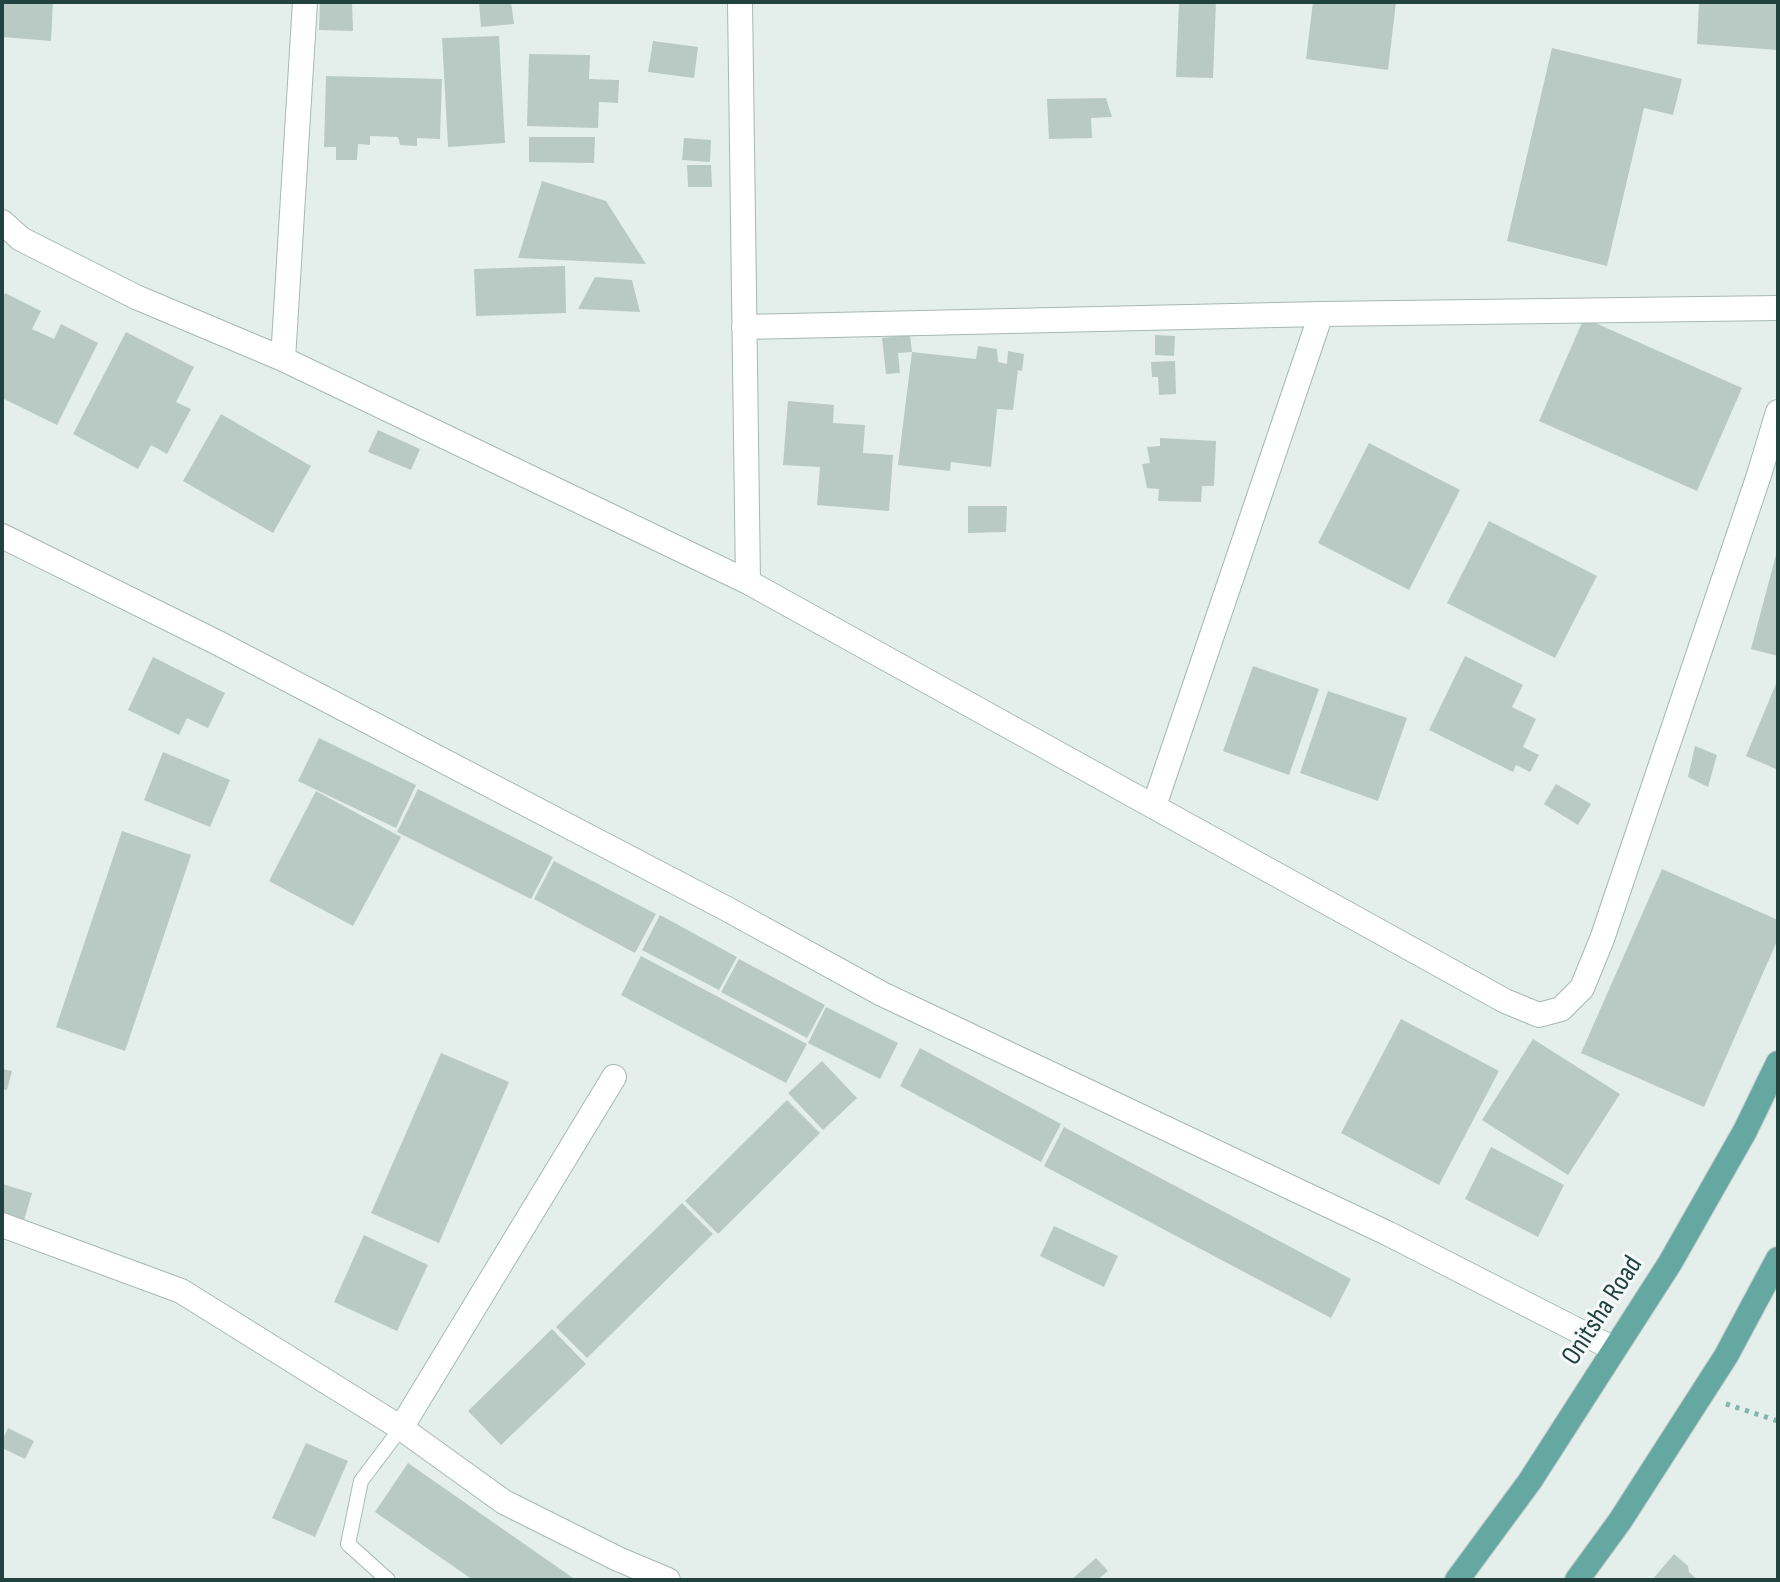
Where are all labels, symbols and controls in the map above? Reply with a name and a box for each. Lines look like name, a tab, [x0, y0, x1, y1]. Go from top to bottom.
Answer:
street label: Onitsha Road	[1555, 1250, 1651, 1372]

